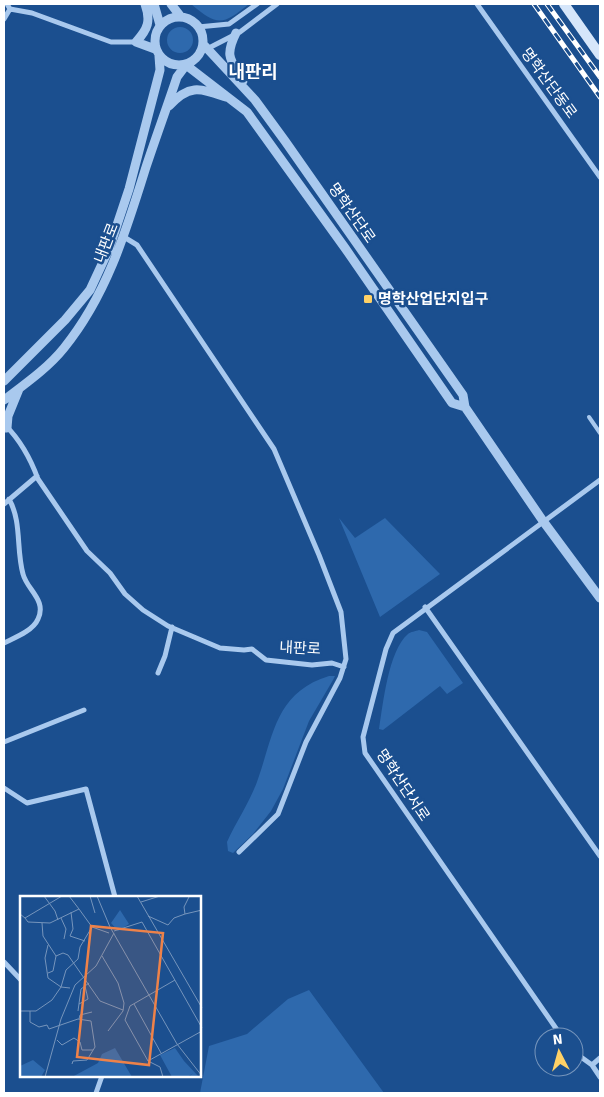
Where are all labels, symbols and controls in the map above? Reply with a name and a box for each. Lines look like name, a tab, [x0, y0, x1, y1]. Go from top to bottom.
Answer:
street label: 명학산단동로	[517, 44, 581, 122]
district label: 내판리	[228, 61, 278, 83]
street label: 명학산단로	[325, 180, 379, 246]
street label: 내판로	[90, 220, 122, 266]
place label: 명학산업단지입구	[378, 290, 489, 308]
marker: 명학산업단지입구	[362, 293, 374, 305]
street label: 내판로	[279, 638, 321, 658]
street label: 명학산단서로	[372, 746, 434, 824]
inset map	[20, 896, 201, 1077]
north arrow	[534, 1027, 584, 1077]
text: N	[552, 1031, 563, 1049]

